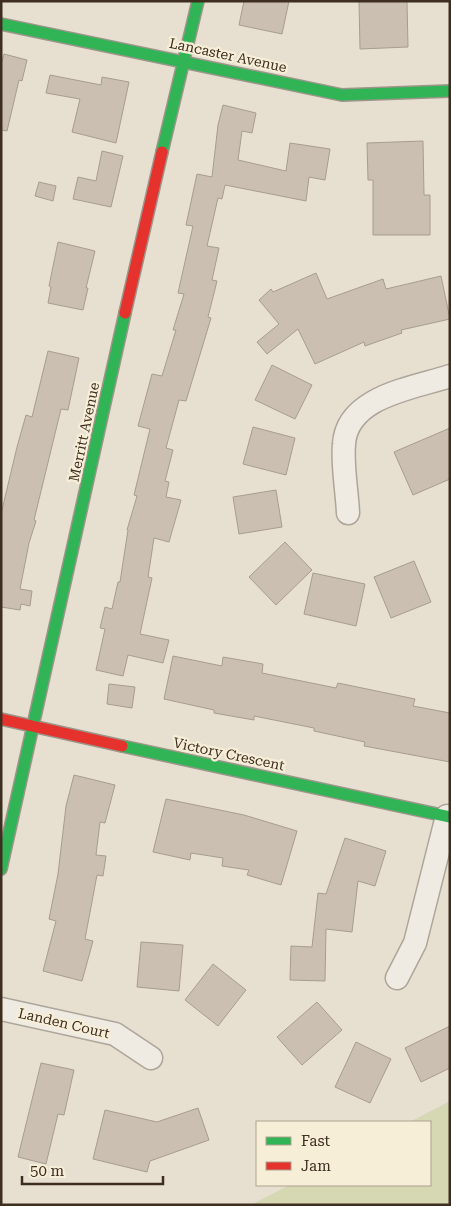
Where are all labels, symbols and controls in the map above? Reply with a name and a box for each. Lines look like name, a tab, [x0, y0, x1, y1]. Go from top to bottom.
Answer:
street label: Lancaster Avenue	[168, 35, 289, 75]
street label: Merritt Avenue	[66, 381, 102, 483]
street label: Victory Crescent	[172, 734, 286, 774]
street label: Landen Court	[17, 1005, 111, 1041]
legend	[256, 1121, 431, 1186]
text: Fast	[301, 1132, 331, 1150]
scale bar	[22, 1154, 164, 1186]
text: Jam	[301, 1157, 331, 1175]
text: 50 m	[30, 1162, 65, 1180]

